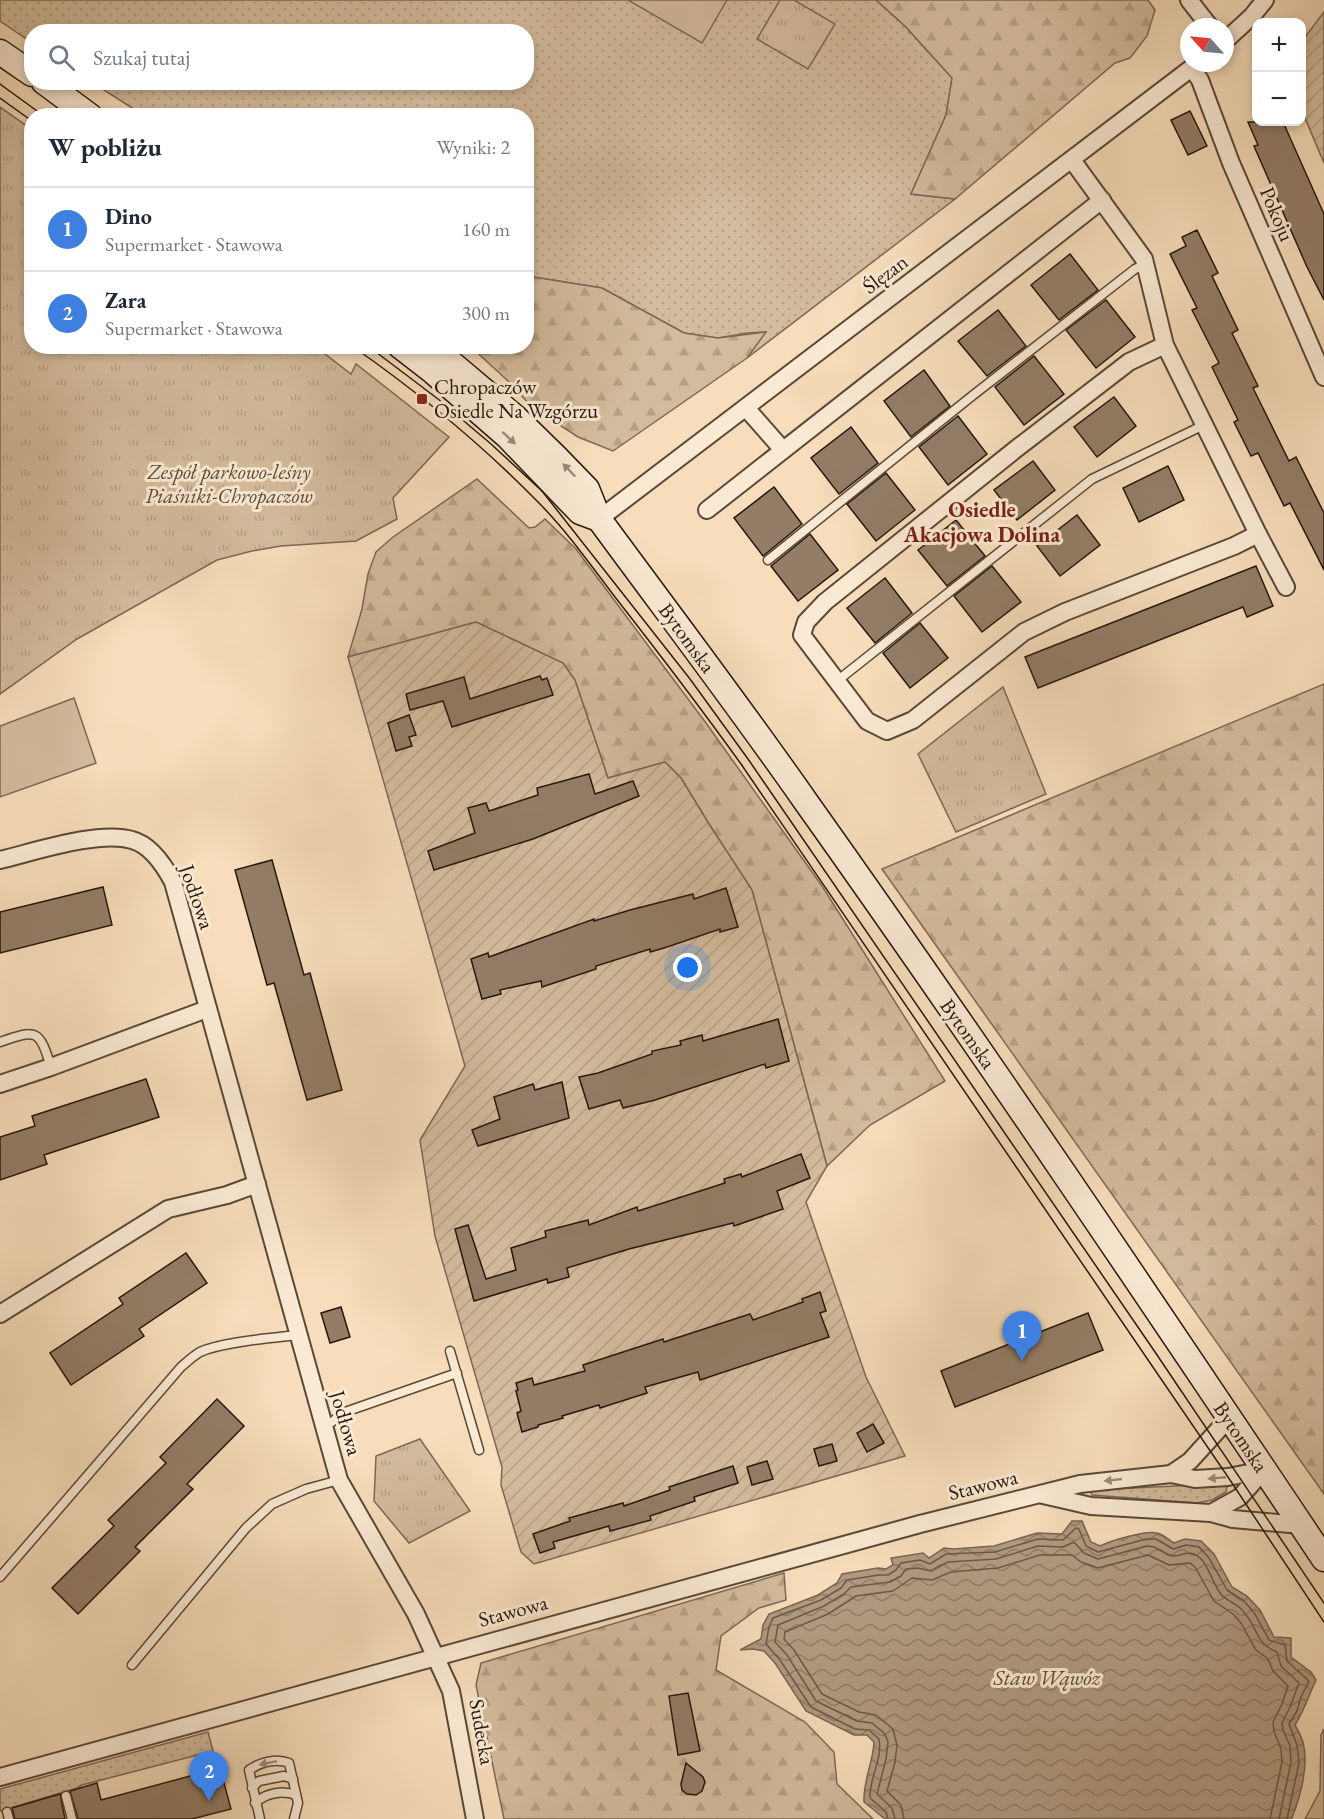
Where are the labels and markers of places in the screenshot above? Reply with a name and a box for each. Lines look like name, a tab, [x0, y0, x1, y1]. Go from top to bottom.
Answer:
place label: Chropaczów Osiedle Na Wzgórzu	[434, 373, 598, 424]
marker: Chropaczów Osiedle Na Wzgórzu	[415, 392, 429, 406]
pin: 1	[1002, 1312, 1042, 1361]
pin: 2	[190, 1752, 228, 1801]

